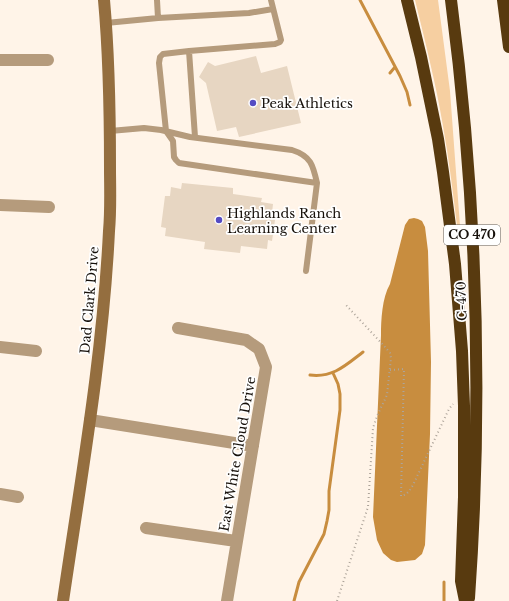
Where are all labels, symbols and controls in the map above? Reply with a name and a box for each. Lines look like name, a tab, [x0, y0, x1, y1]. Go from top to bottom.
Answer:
place label: Peak Athletics	[261, 95, 353, 112]
marker: Peak Athletics	[248, 98, 258, 108]
place label: Highlands Ranch Learning Center	[227, 205, 341, 237]
marker: Highlands Ranch Learning Center	[214, 215, 224, 225]
road number: CO 470	[444, 225, 500, 245]
street label: Dad Clark Drive	[76, 246, 103, 355]
street label: C-470	[452, 281, 471, 321]
street label: East White Cloud Drive	[215, 375, 260, 533]

